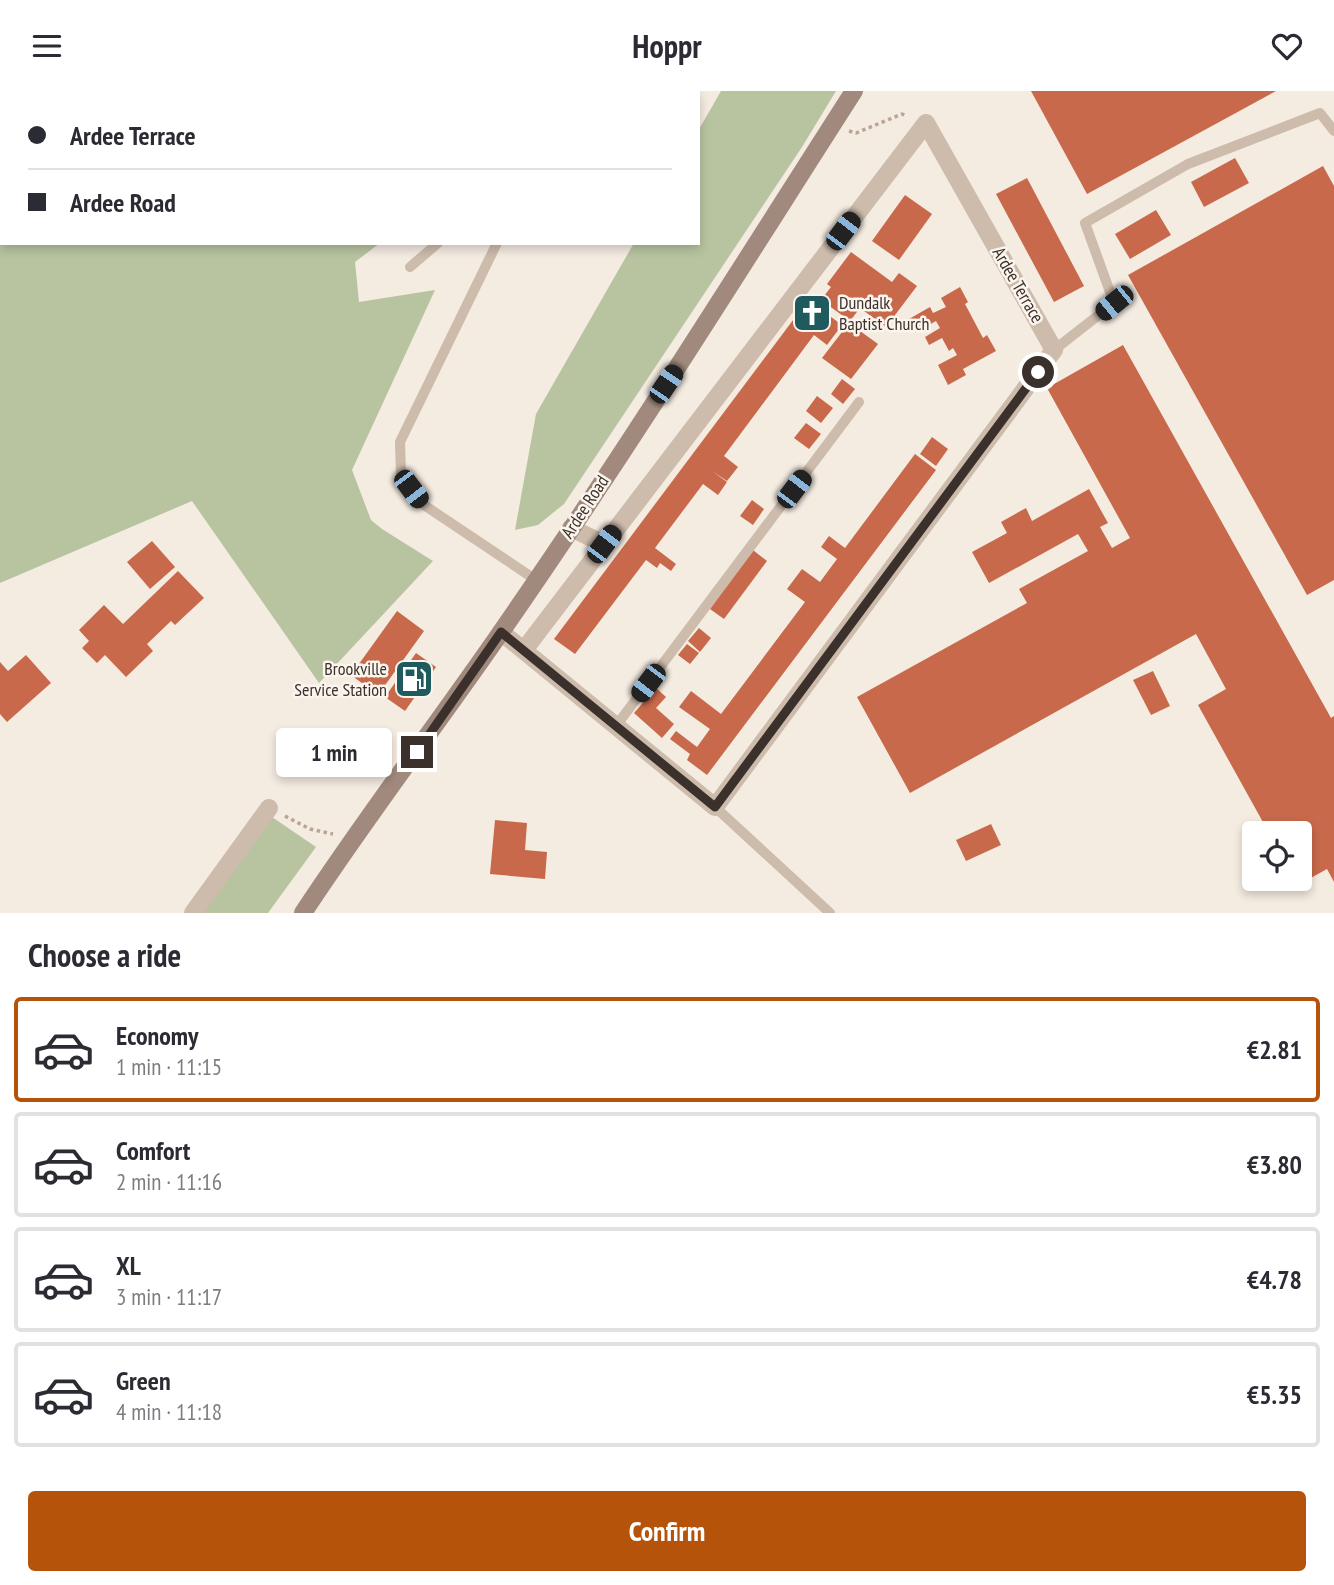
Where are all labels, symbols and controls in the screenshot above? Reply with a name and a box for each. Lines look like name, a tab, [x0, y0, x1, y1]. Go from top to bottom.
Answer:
text: Hoppr	[632, 25, 702, 67]
icon: menu	[28, 27, 66, 65]
icon: heart	[1268, 27, 1306, 65]
text: Ardee Terrace	[70, 119, 196, 152]
text: Ardee Road	[70, 186, 176, 219]
car	[822, 208, 865, 254]
street label: Ardee Terrace	[988, 243, 1049, 327]
car	[1092, 282, 1137, 324]
place label: Dundalk Baptist Church	[839, 291, 929, 335]
church icon: Dundalk Baptist Church	[791, 292, 833, 334]
route start	[1022, 356, 1054, 388]
car	[646, 361, 687, 407]
car	[390, 466, 433, 512]
car	[773, 466, 816, 512]
street label: Ardee Road	[556, 471, 613, 543]
car	[583, 521, 626, 567]
place label: Brookville Service Station	[294, 657, 387, 701]
fuel station icon: Brookville Service Station	[393, 658, 435, 700]
car	[627, 660, 670, 706]
callout: 1 min	[277, 727, 392, 777]
route end	[401, 736, 433, 768]
text: 1 min	[311, 738, 357, 767]
map controls	[1242, 821, 1312, 891]
button: locate	[1242, 821, 1312, 891]
text: Choose a ride	[28, 934, 181, 976]
icon: car	[32, 1018, 95, 1081]
text: Economy	[116, 1019, 198, 1052]
text: €2.81	[1247, 1033, 1302, 1066]
text: 1 min · 11:15	[116, 1052, 222, 1081]
icon: car	[32, 1133, 95, 1196]
text: Comfort	[116, 1134, 190, 1167]
text: €3.80	[1247, 1148, 1302, 1181]
text: 2 min · 11:16	[116, 1167, 222, 1196]
icon: car	[32, 1248, 95, 1311]
text: XL	[116, 1249, 141, 1282]
text: €4.78	[1247, 1263, 1302, 1296]
text: 3 min · 11:17	[116, 1282, 222, 1311]
icon: car	[32, 1363, 95, 1426]
text: Green	[116, 1364, 171, 1397]
text: €5.35	[1247, 1378, 1302, 1411]
text: 4 min · 11:18	[116, 1397, 222, 1426]
button: Confirm	[28, 1491, 1306, 1571]

